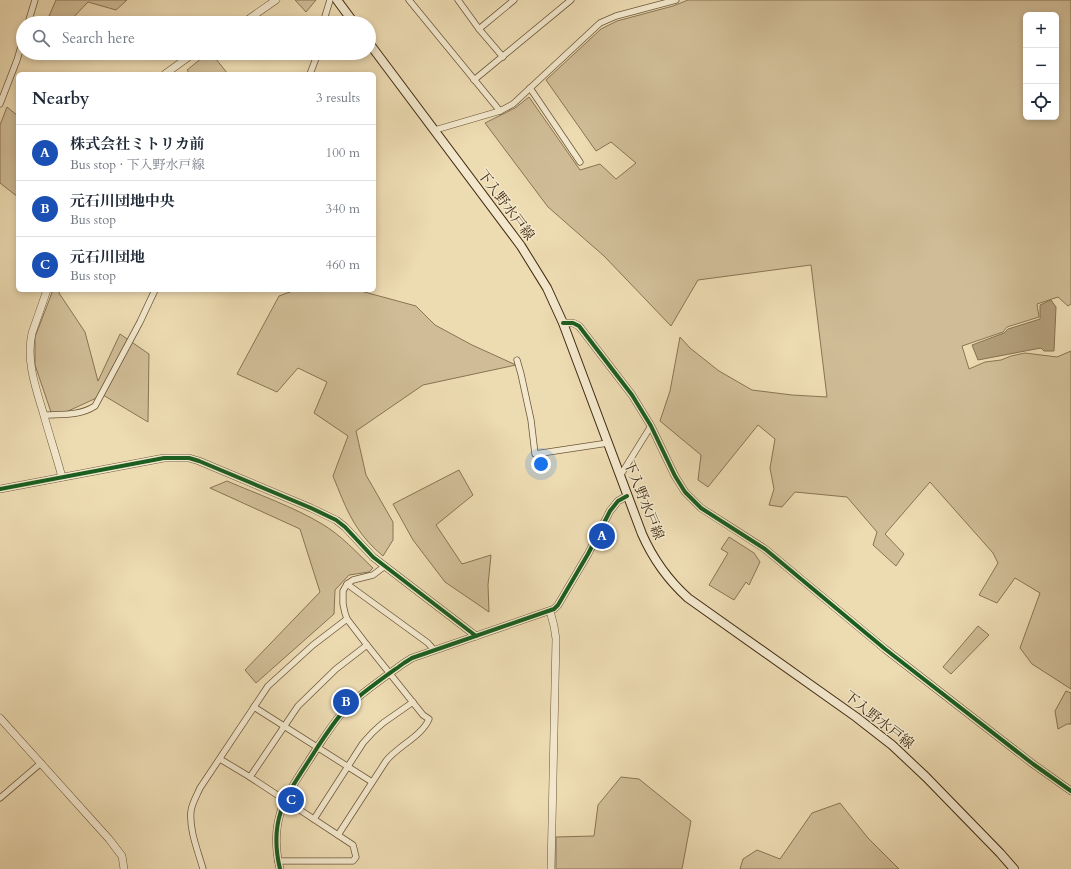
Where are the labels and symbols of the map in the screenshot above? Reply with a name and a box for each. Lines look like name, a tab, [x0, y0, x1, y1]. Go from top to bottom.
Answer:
street label: 下入野水戸線	[473, 166, 539, 244]
your location	[531, 454, 551, 474]
street label: 下入野水戸線	[619, 457, 669, 543]
pin: A	[589, 521, 615, 551]
pin: B	[333, 687, 359, 717]
street label: 下入野水戸線	[840, 687, 918, 753]
pin: C	[278, 785, 304, 815]

